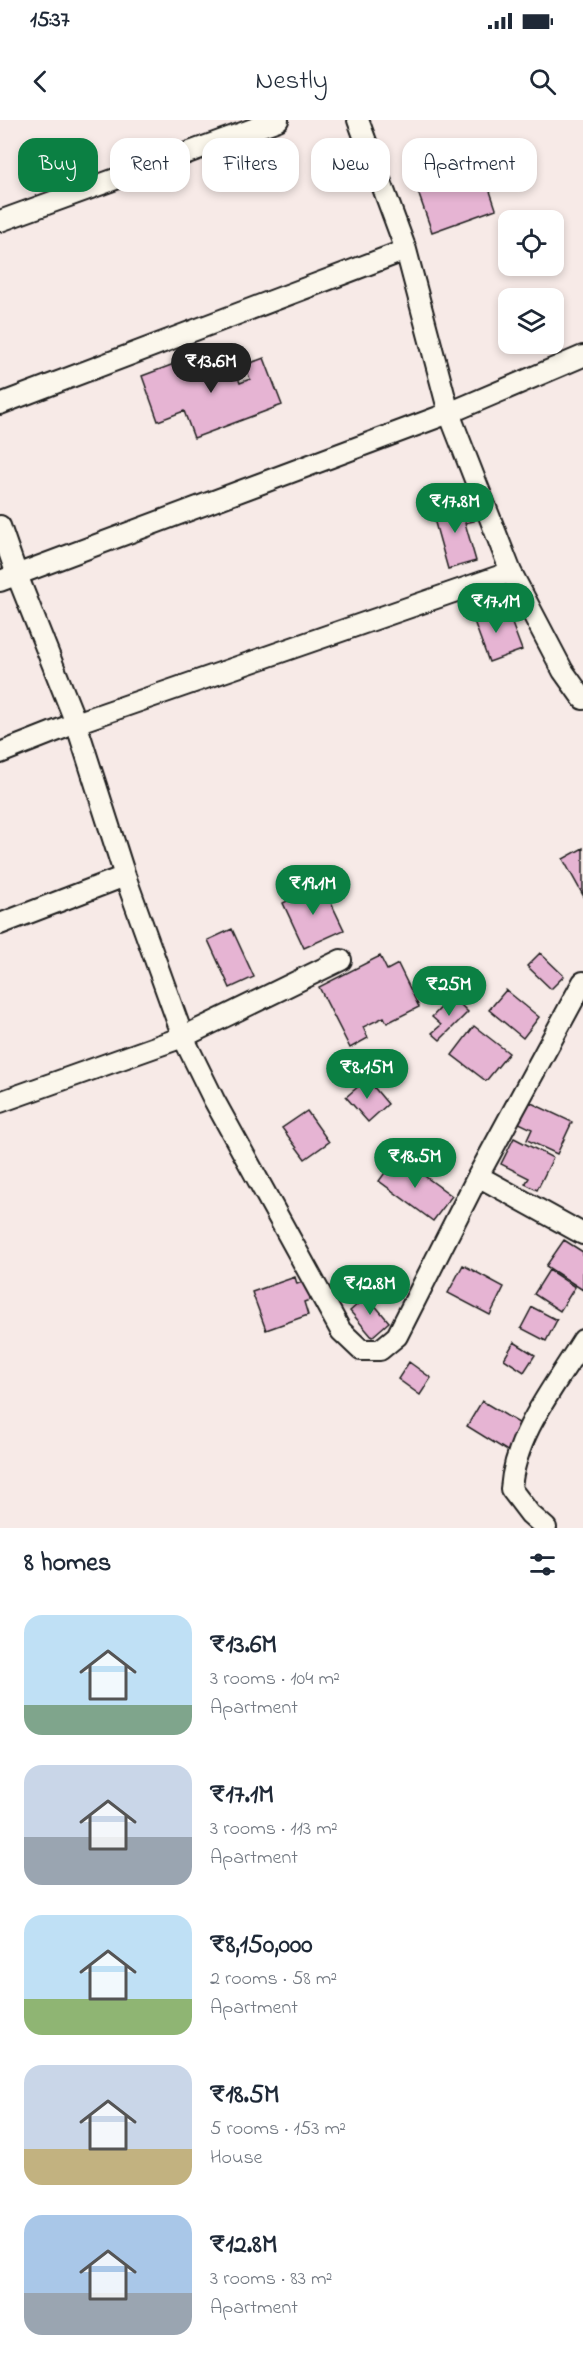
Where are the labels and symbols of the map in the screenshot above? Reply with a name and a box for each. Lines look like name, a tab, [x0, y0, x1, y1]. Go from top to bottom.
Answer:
pin: ₹13.6M	[162, 343, 260, 394]
pin: ₹17.8M	[406, 483, 504, 534]
pin: ₹17.1M	[447, 583, 545, 634]
pin: ₹19.1M	[264, 865, 362, 916]
pin: ₹25M	[413, 966, 485, 1017]
pin: ₹8.15M	[318, 1049, 416, 1100]
pin: ₹18.5M	[366, 1138, 464, 1189]
pin: ₹12.8M	[321, 1265, 419, 1316]

